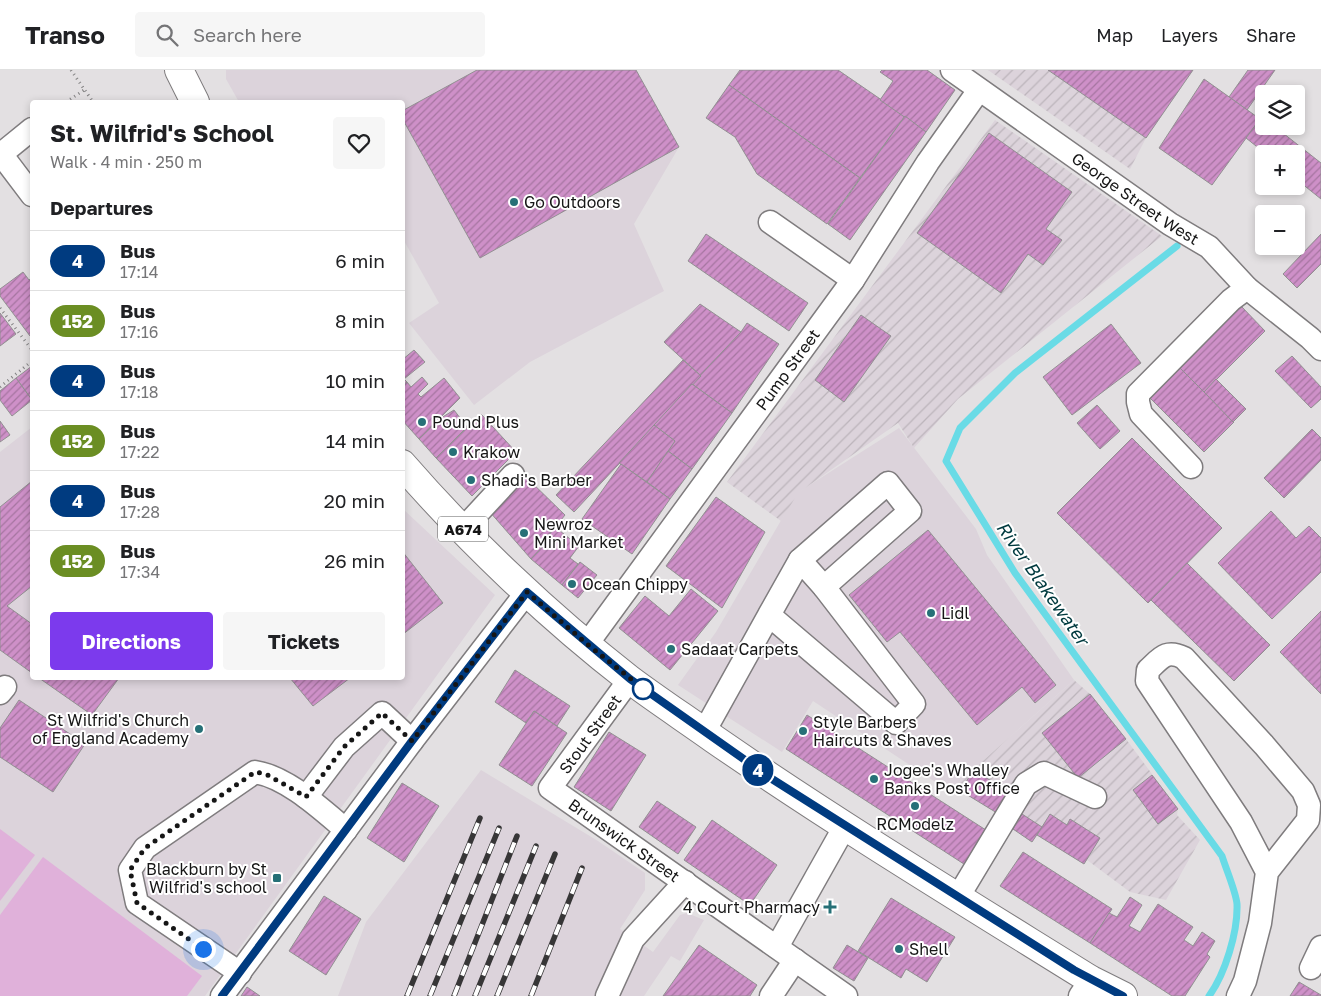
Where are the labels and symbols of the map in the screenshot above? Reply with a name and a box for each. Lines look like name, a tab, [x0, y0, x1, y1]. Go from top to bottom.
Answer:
street label: George Street West	[1068, 148, 1203, 249]
place label: Go Outdoors	[524, 192, 621, 212]
marker: Go Outdoors	[508, 196, 520, 208]
street label: Pump Street	[751, 325, 824, 414]
place label: Pound Plus	[432, 412, 519, 432]
marker: Pound Plus	[416, 416, 428, 428]
place label: Krakow	[463, 442, 520, 462]
marker: Krakow	[447, 446, 459, 458]
place label: Shadi's Barber	[481, 470, 592, 490]
marker: Shadi's Barber	[465, 474, 477, 486]
place label: Newroz Mini Market	[534, 514, 624, 552]
road number: A674	[438, 516, 488, 542]
water label: River Blakewater	[992, 517, 1095, 651]
marker: Newroz Mini Market	[518, 527, 530, 539]
place label: Ocean Chippy	[582, 574, 688, 594]
marker: Ocean Chippy	[566, 578, 578, 590]
place label: Lidl	[941, 603, 969, 623]
marker: Lidl	[925, 607, 937, 619]
place label: Sadaat Carpets	[681, 639, 799, 659]
marker: Sadaat Carpets	[665, 643, 677, 655]
unlabelled marker	[632, 678, 654, 700]
street label: Stout Street	[554, 690, 626, 778]
place label: St Wilfrid's Church of England Academy	[32, 710, 189, 748]
place label: Style Barbers Haircuts & Shaves	[813, 712, 952, 750]
marker: St Wilfrid's Church of England Academy	[193, 723, 205, 735]
marker: Style Barbers Haircuts & Shaves	[797, 725, 809, 737]
line badge: 4	[742, 754, 774, 786]
place label: Jogee's Whalley Banks Post Office	[884, 760, 1020, 798]
marker: Jogee's Whalley Banks Post Office	[868, 773, 880, 785]
street label: Brunswick Street	[565, 794, 684, 886]
marker: RCModelz	[909, 800, 921, 812]
place label: RCModelz	[876, 814, 954, 834]
place label: Blackburn by St Wilfrid's school	[146, 859, 267, 897]
marker: Blackburn by St Wilfrid's school	[271, 872, 283, 884]
place label: 4 Court Pharmacy	[683, 897, 820, 917]
marker: 4 Court Pharmacy	[824, 901, 836, 913]
your location	[191, 937, 216, 962]
place label: Shell	[909, 939, 949, 959]
marker: Shell	[893, 943, 905, 955]

